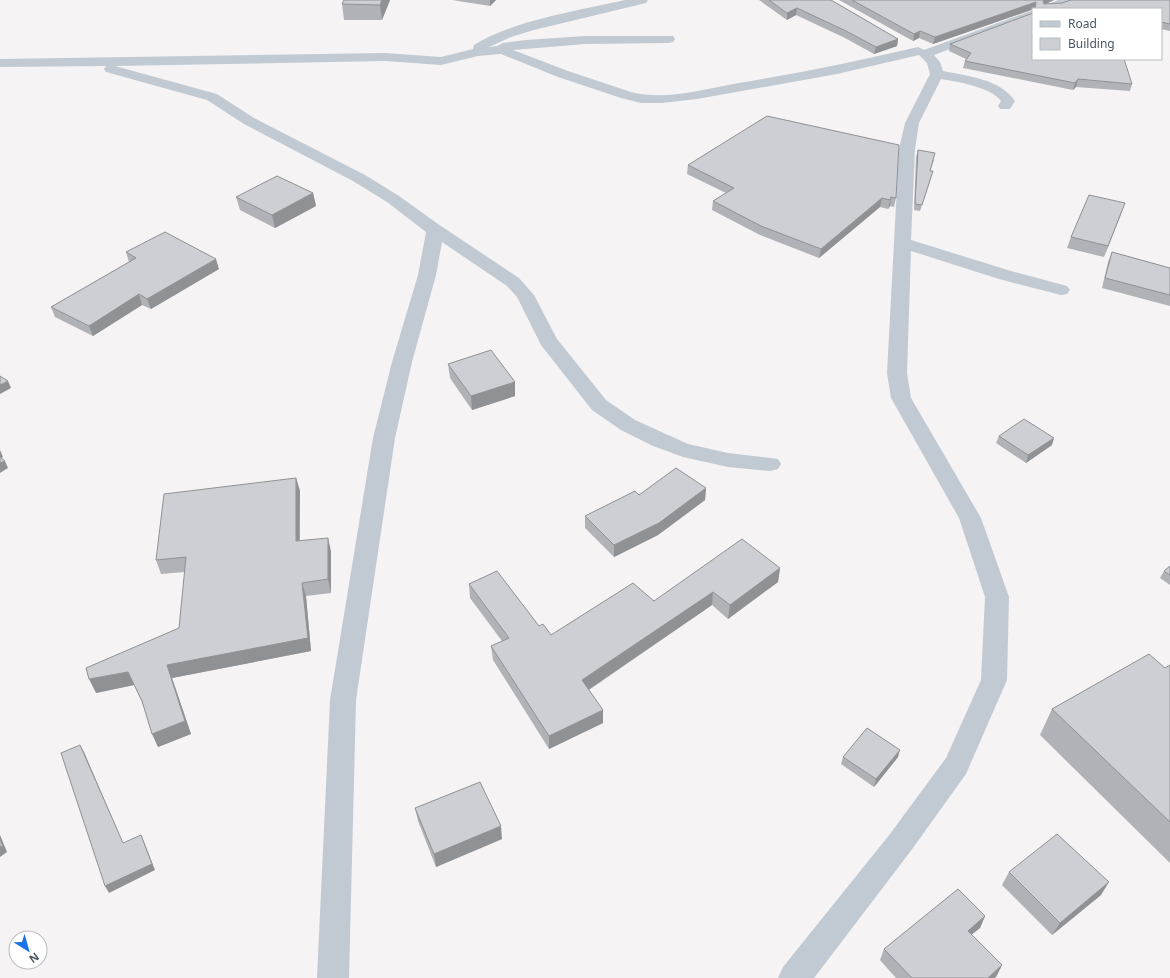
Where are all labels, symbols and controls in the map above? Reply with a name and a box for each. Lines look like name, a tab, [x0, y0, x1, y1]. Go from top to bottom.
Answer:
legend	[1032, 8, 1162, 60]
text: Road	[1068, 15, 1097, 32]
text: Building	[1068, 35, 1115, 52]
north arrow	[8, 930, 48, 970]
text: N	[26, 950, 42, 967]

